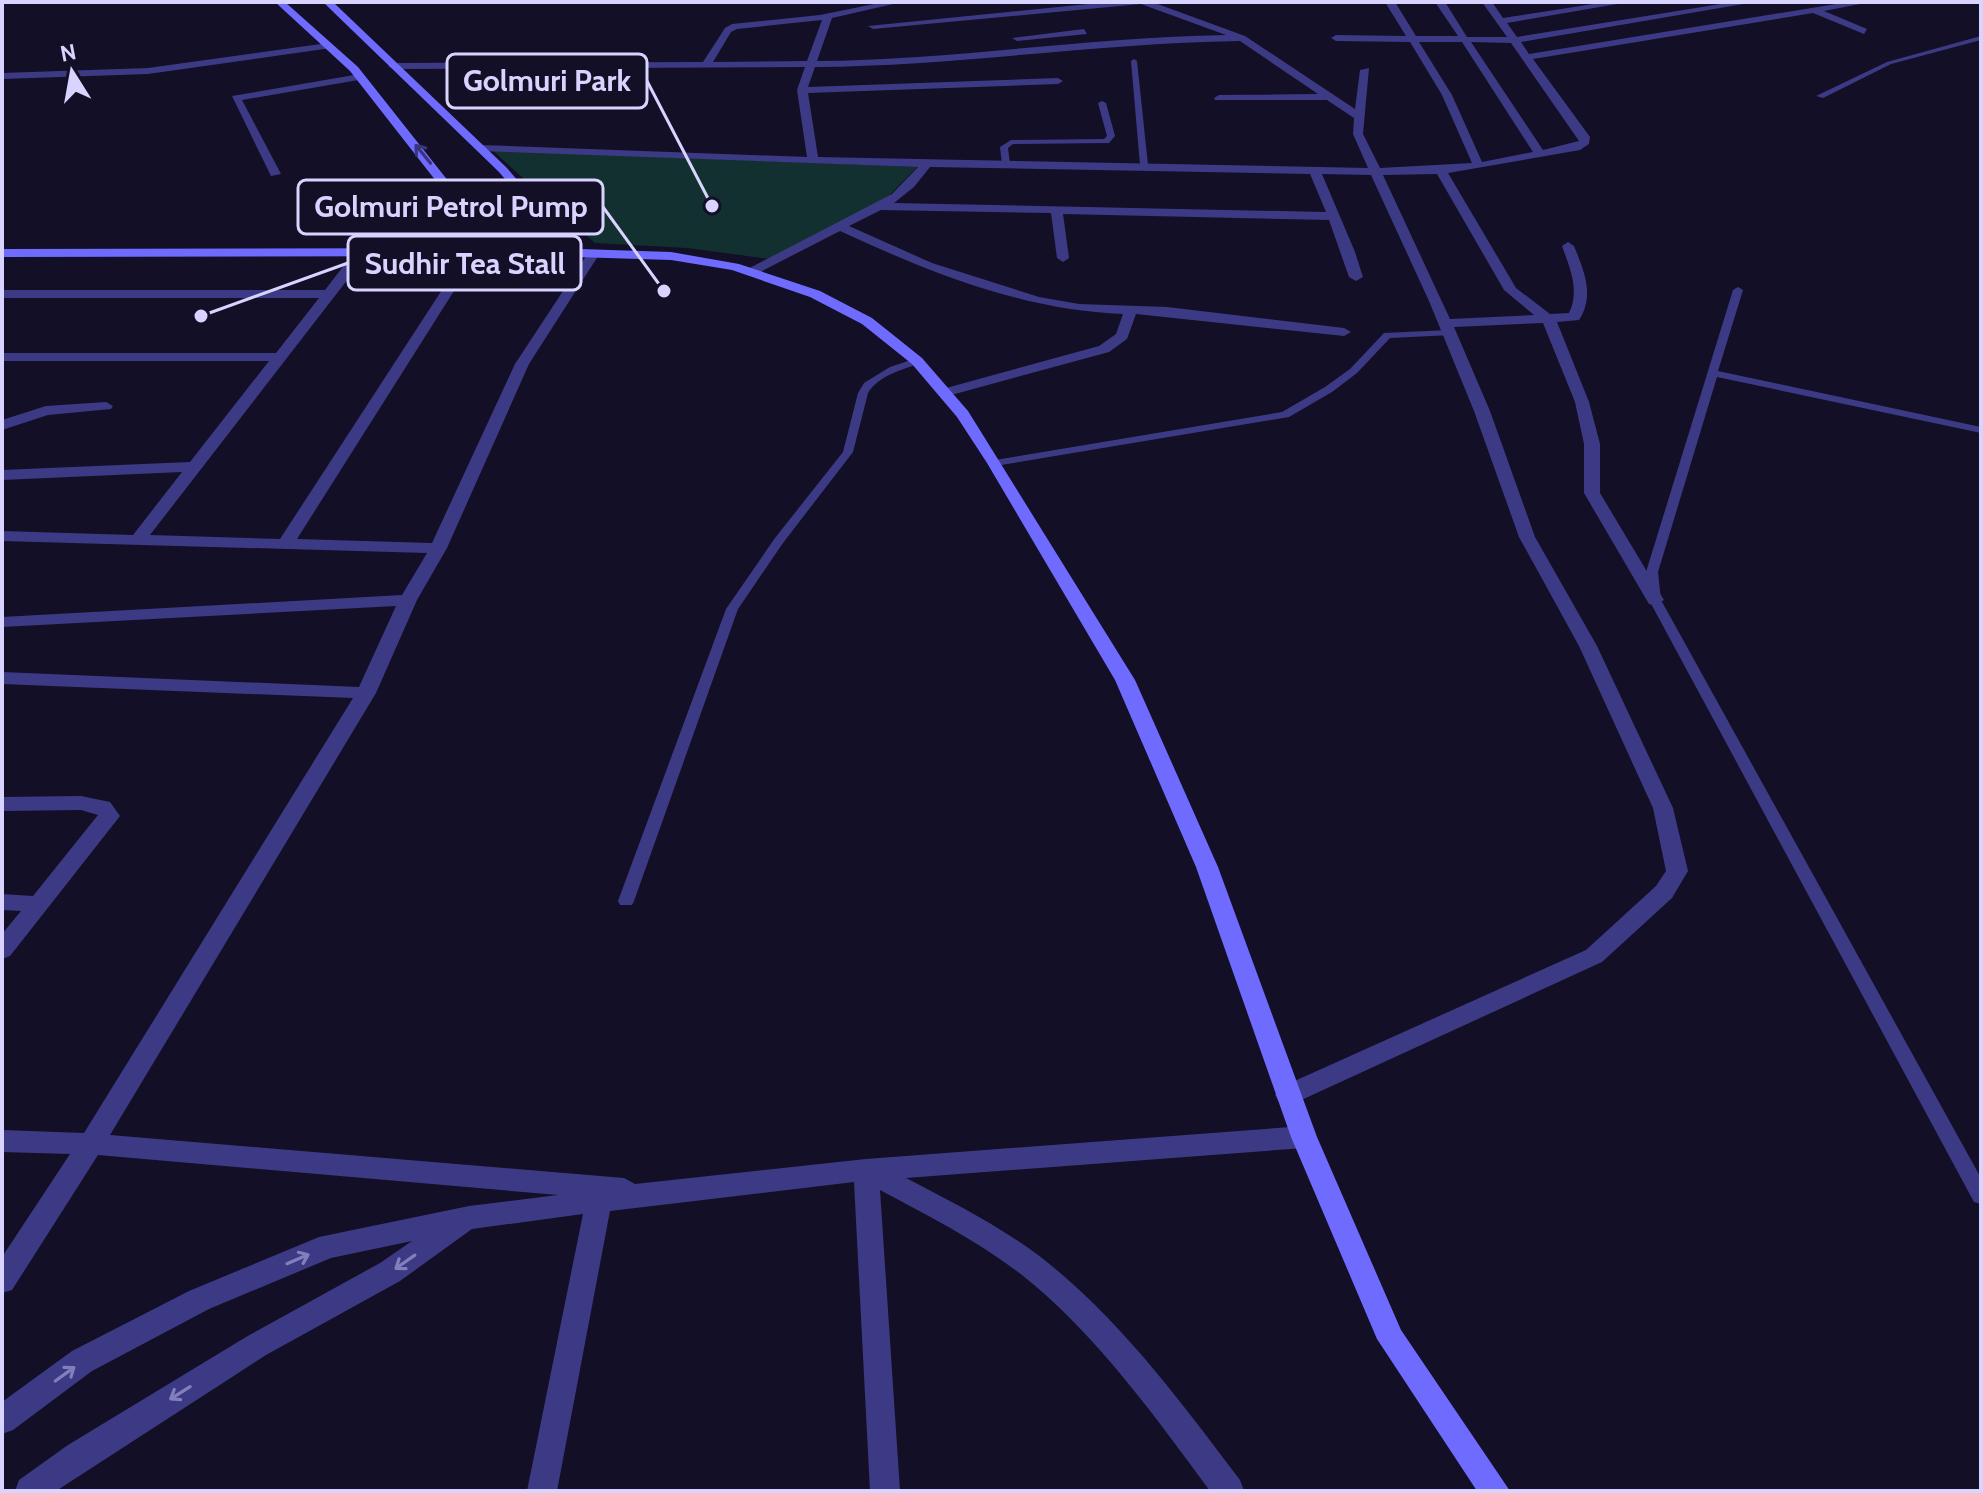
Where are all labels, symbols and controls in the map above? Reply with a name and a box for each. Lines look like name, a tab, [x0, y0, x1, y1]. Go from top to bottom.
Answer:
north arrow	[32, 32, 112, 112]
text: N	[58, 38, 78, 68]
callout: Golmuri Park	[447, 54, 647, 108]
text: Golmuri Park	[463, 62, 631, 99]
one-way arrow	[414, 144, 431, 165]
callout: Golmuri Petrol Pump	[298, 180, 603, 234]
text: Golmuri Petrol Pump	[314, 188, 588, 225]
callout: Sudhir Tea Stall	[348, 236, 581, 290]
text: Sudhir Tea Stall	[365, 245, 566, 282]
one-way arrow	[285, 1251, 309, 1265]
one-way arrow	[394, 1254, 416, 1270]
one-way arrow	[54, 1366, 75, 1383]
one-way arrow	[169, 1386, 192, 1402]

